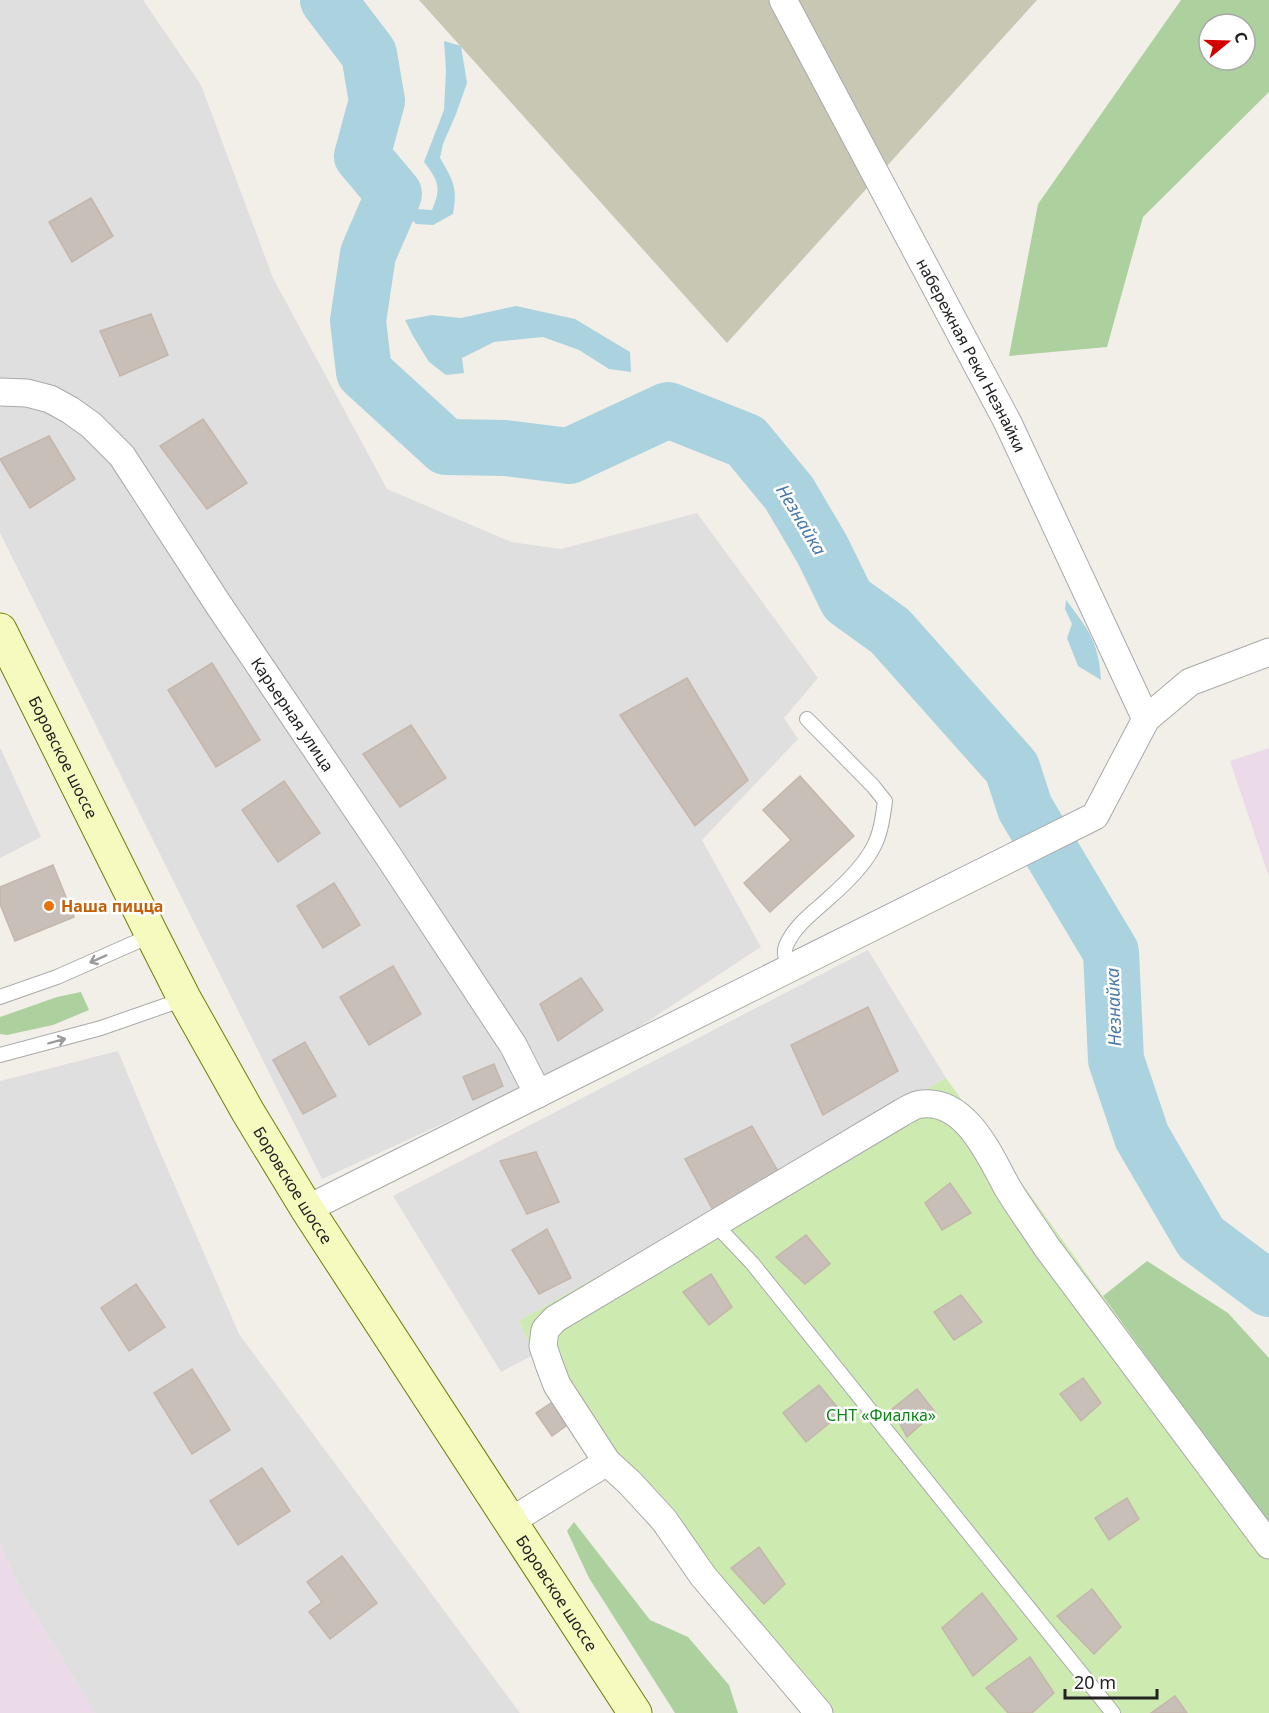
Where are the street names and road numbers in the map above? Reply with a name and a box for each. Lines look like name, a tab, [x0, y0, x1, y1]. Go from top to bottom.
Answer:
street label: набережная Реки Незнайки	[911, 254, 1031, 456]
street label: Карьерная улица	[246, 653, 339, 776]
street label: Боровское шоссе	[24, 692, 103, 822]
street label: Боровское шоссе	[248, 1122, 338, 1248]
street label: Боровское шоссе	[511, 1531, 603, 1656]

